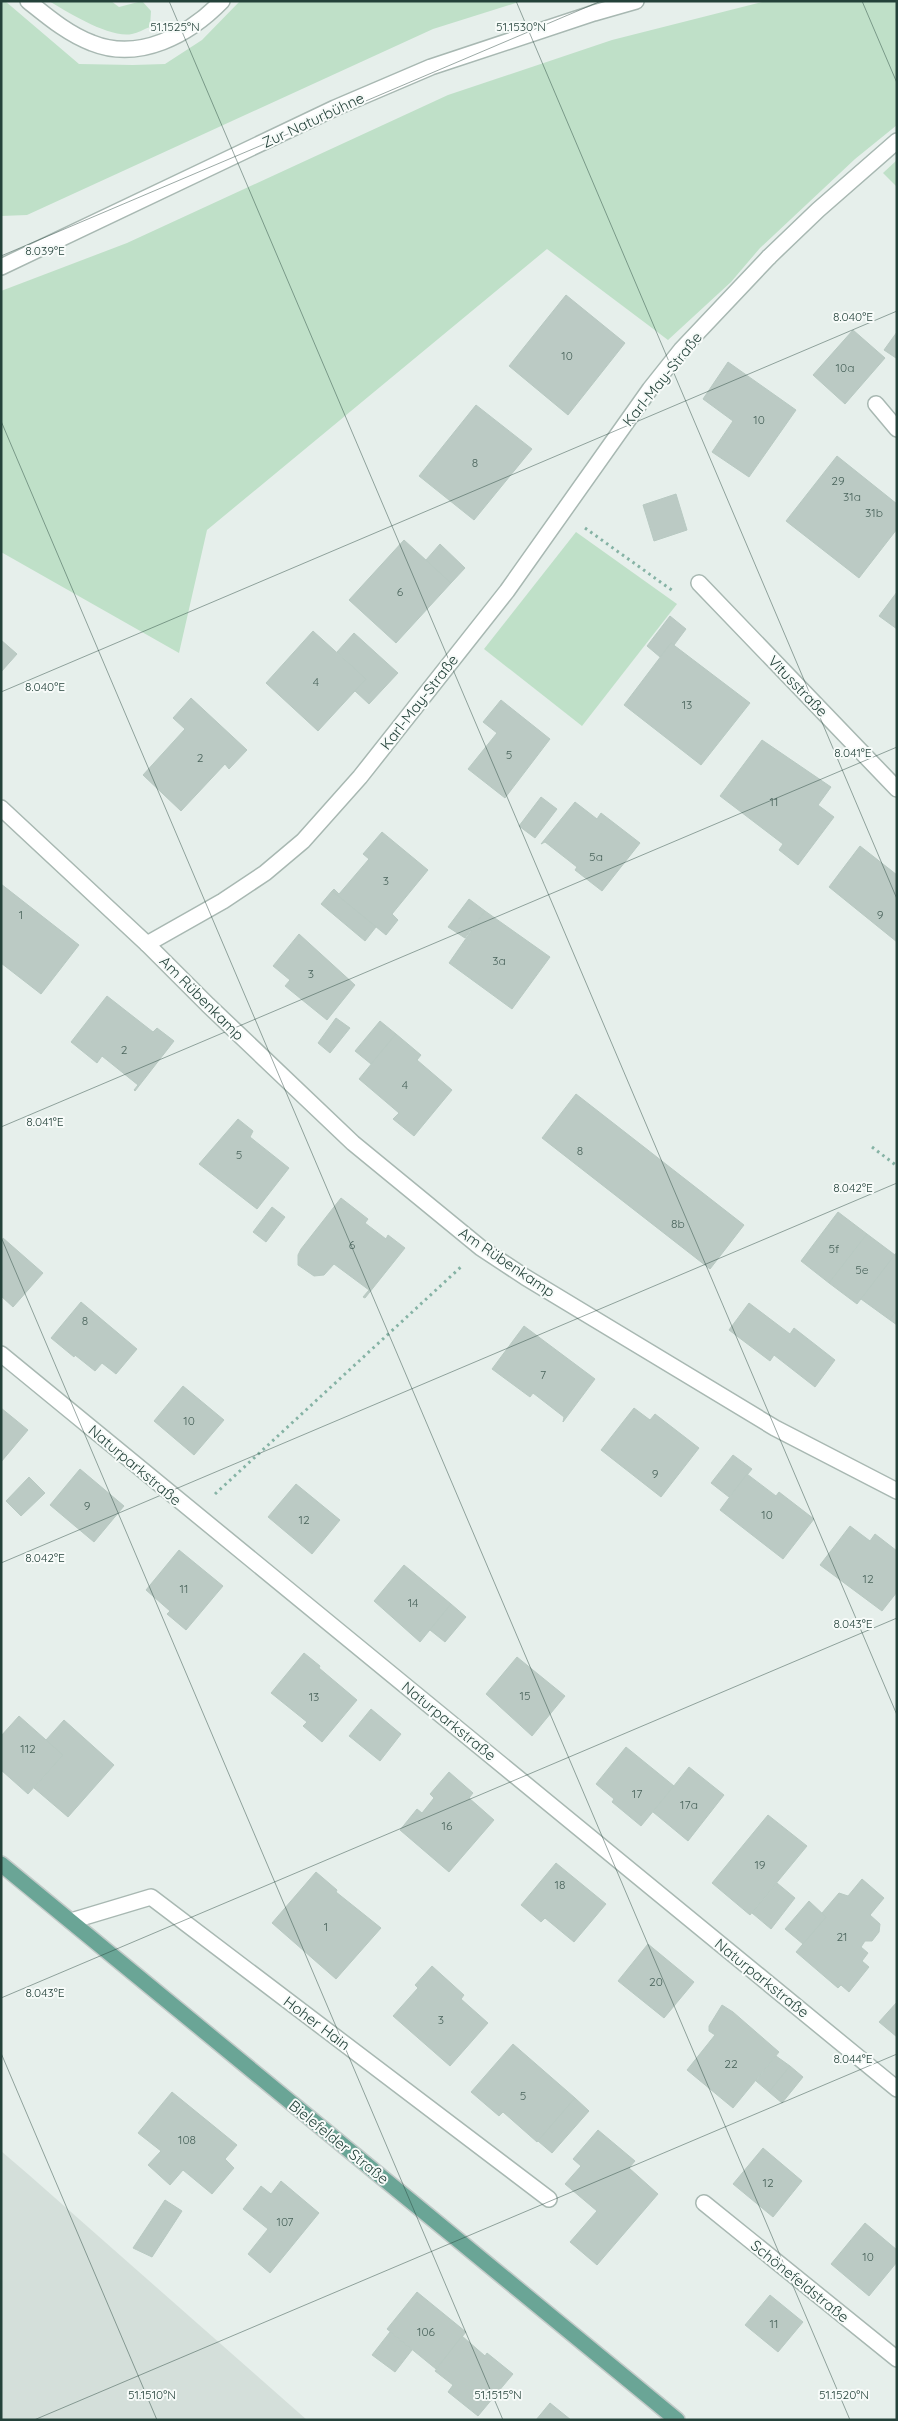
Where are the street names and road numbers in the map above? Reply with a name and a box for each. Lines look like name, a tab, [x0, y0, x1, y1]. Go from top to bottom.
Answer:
street label: Zur Naturbühne	[259, 88, 367, 152]
street label: Karl-May-Straße	[618, 328, 706, 430]
street label: Karl-May-Straße	[376, 650, 462, 754]
street label: Vitusstraße	[764, 651, 832, 721]
street label: Am Rübenkamp	[156, 952, 248, 1044]
street label: Am Rübenkamp	[455, 1223, 559, 1301]
street label: Naturparkstraße	[85, 1421, 185, 1509]
street label: Naturparkstraße	[398, 1677, 500, 1765]
street label: Naturparkstraße	[711, 1934, 813, 2022]
street label: Hoher Hain	[280, 1992, 354, 2054]
street label: Bielefelder Straße	[285, 2096, 393, 2188]
street label: Schönefeldstraße	[747, 2236, 853, 2326]

